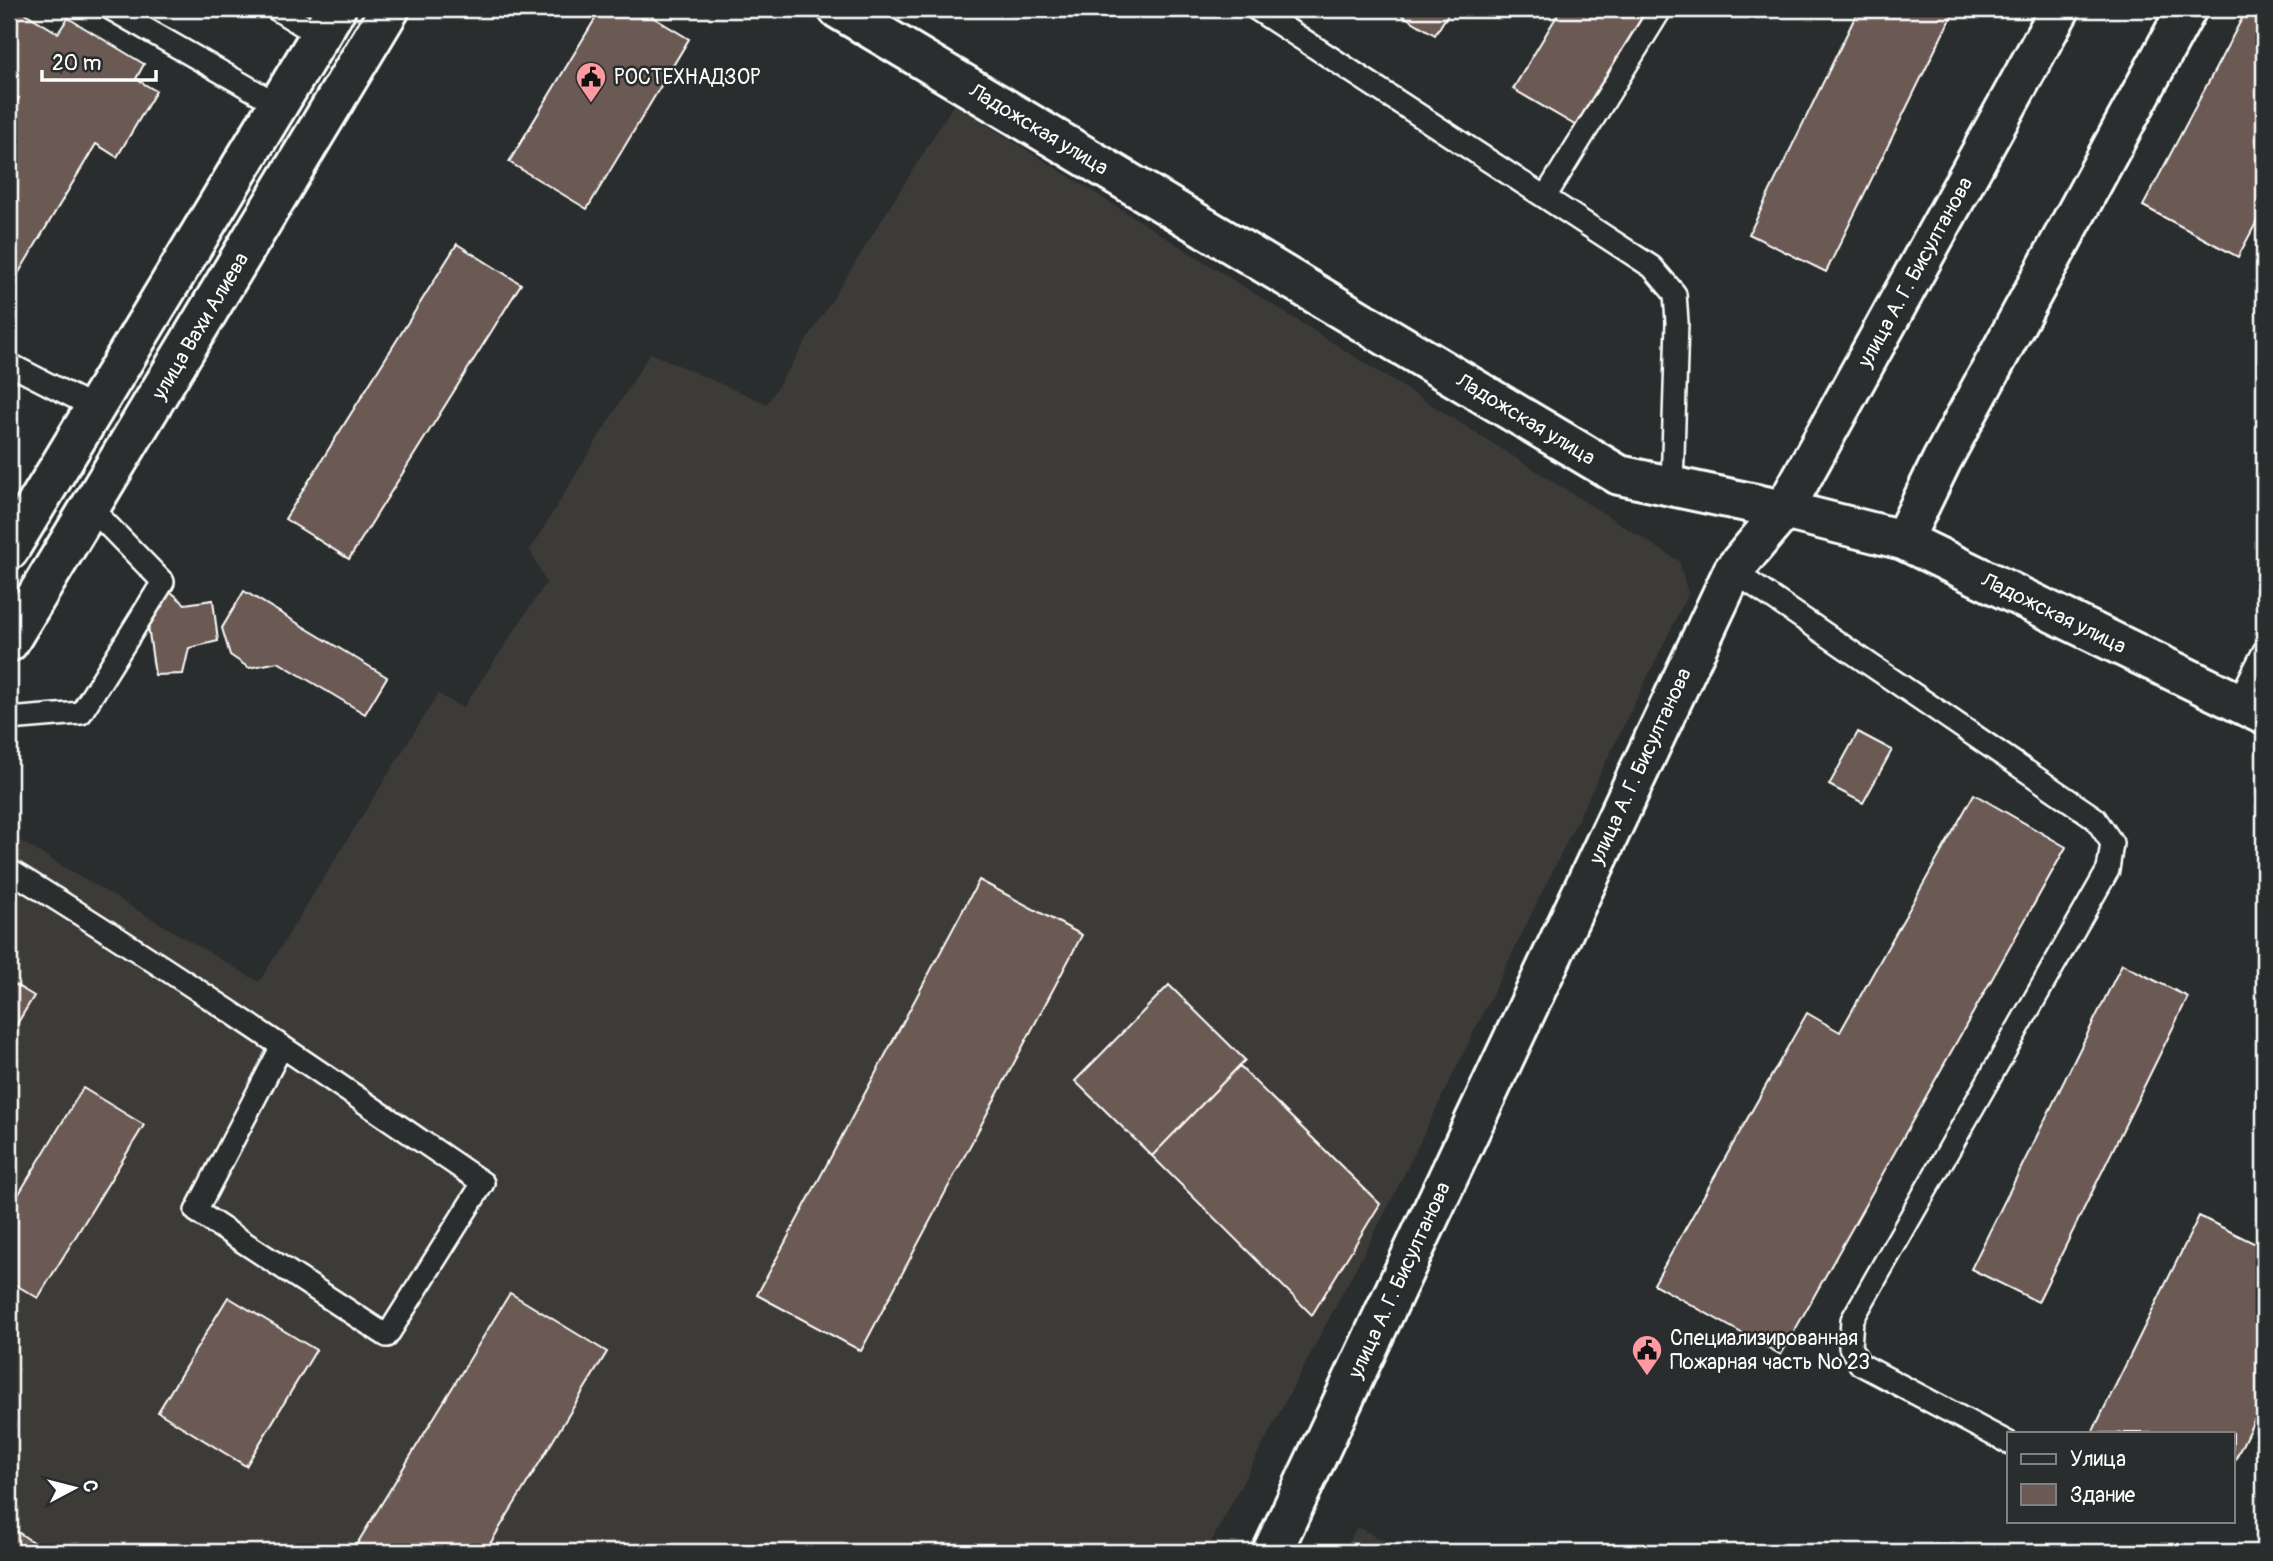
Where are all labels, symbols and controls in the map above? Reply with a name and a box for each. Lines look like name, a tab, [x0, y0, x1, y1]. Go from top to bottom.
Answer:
scale bar	[42, 38, 156, 82]
text: 20 m	[52, 50, 101, 77]
public building icon: РОСТЕХНАДЗОР	[574, 60, 608, 104]
place label: РОСТЕХНАДЗОР	[614, 64, 761, 91]
street label: Ладожская улица	[963, 77, 1113, 182]
street label: улица А. Г. Бисултанова	[1851, 172, 1979, 373]
street label: улица Вахи Алиева	[145, 248, 255, 406]
street label: Ладожская улица	[1450, 367, 1600, 472]
street label: Ладожская улица	[1976, 566, 2131, 660]
street label: улица А. Г. Бисултанова	[1583, 664, 1698, 870]
street label: улица А. Г. Бисултанова	[1342, 1178, 1457, 1384]
place label: Специализированная Пожарная часть № 23	[1670, 1325, 1870, 1376]
public building icon: Специализированная Пожарная часть № 23	[1630, 1333, 1664, 1377]
legend	[2007, 1432, 2234, 1522]
text: Улица	[2070, 1446, 2126, 1473]
north arrow	[38, 1452, 108, 1522]
text: С	[77, 1479, 103, 1494]
text: Здание	[2070, 1482, 2136, 1509]

